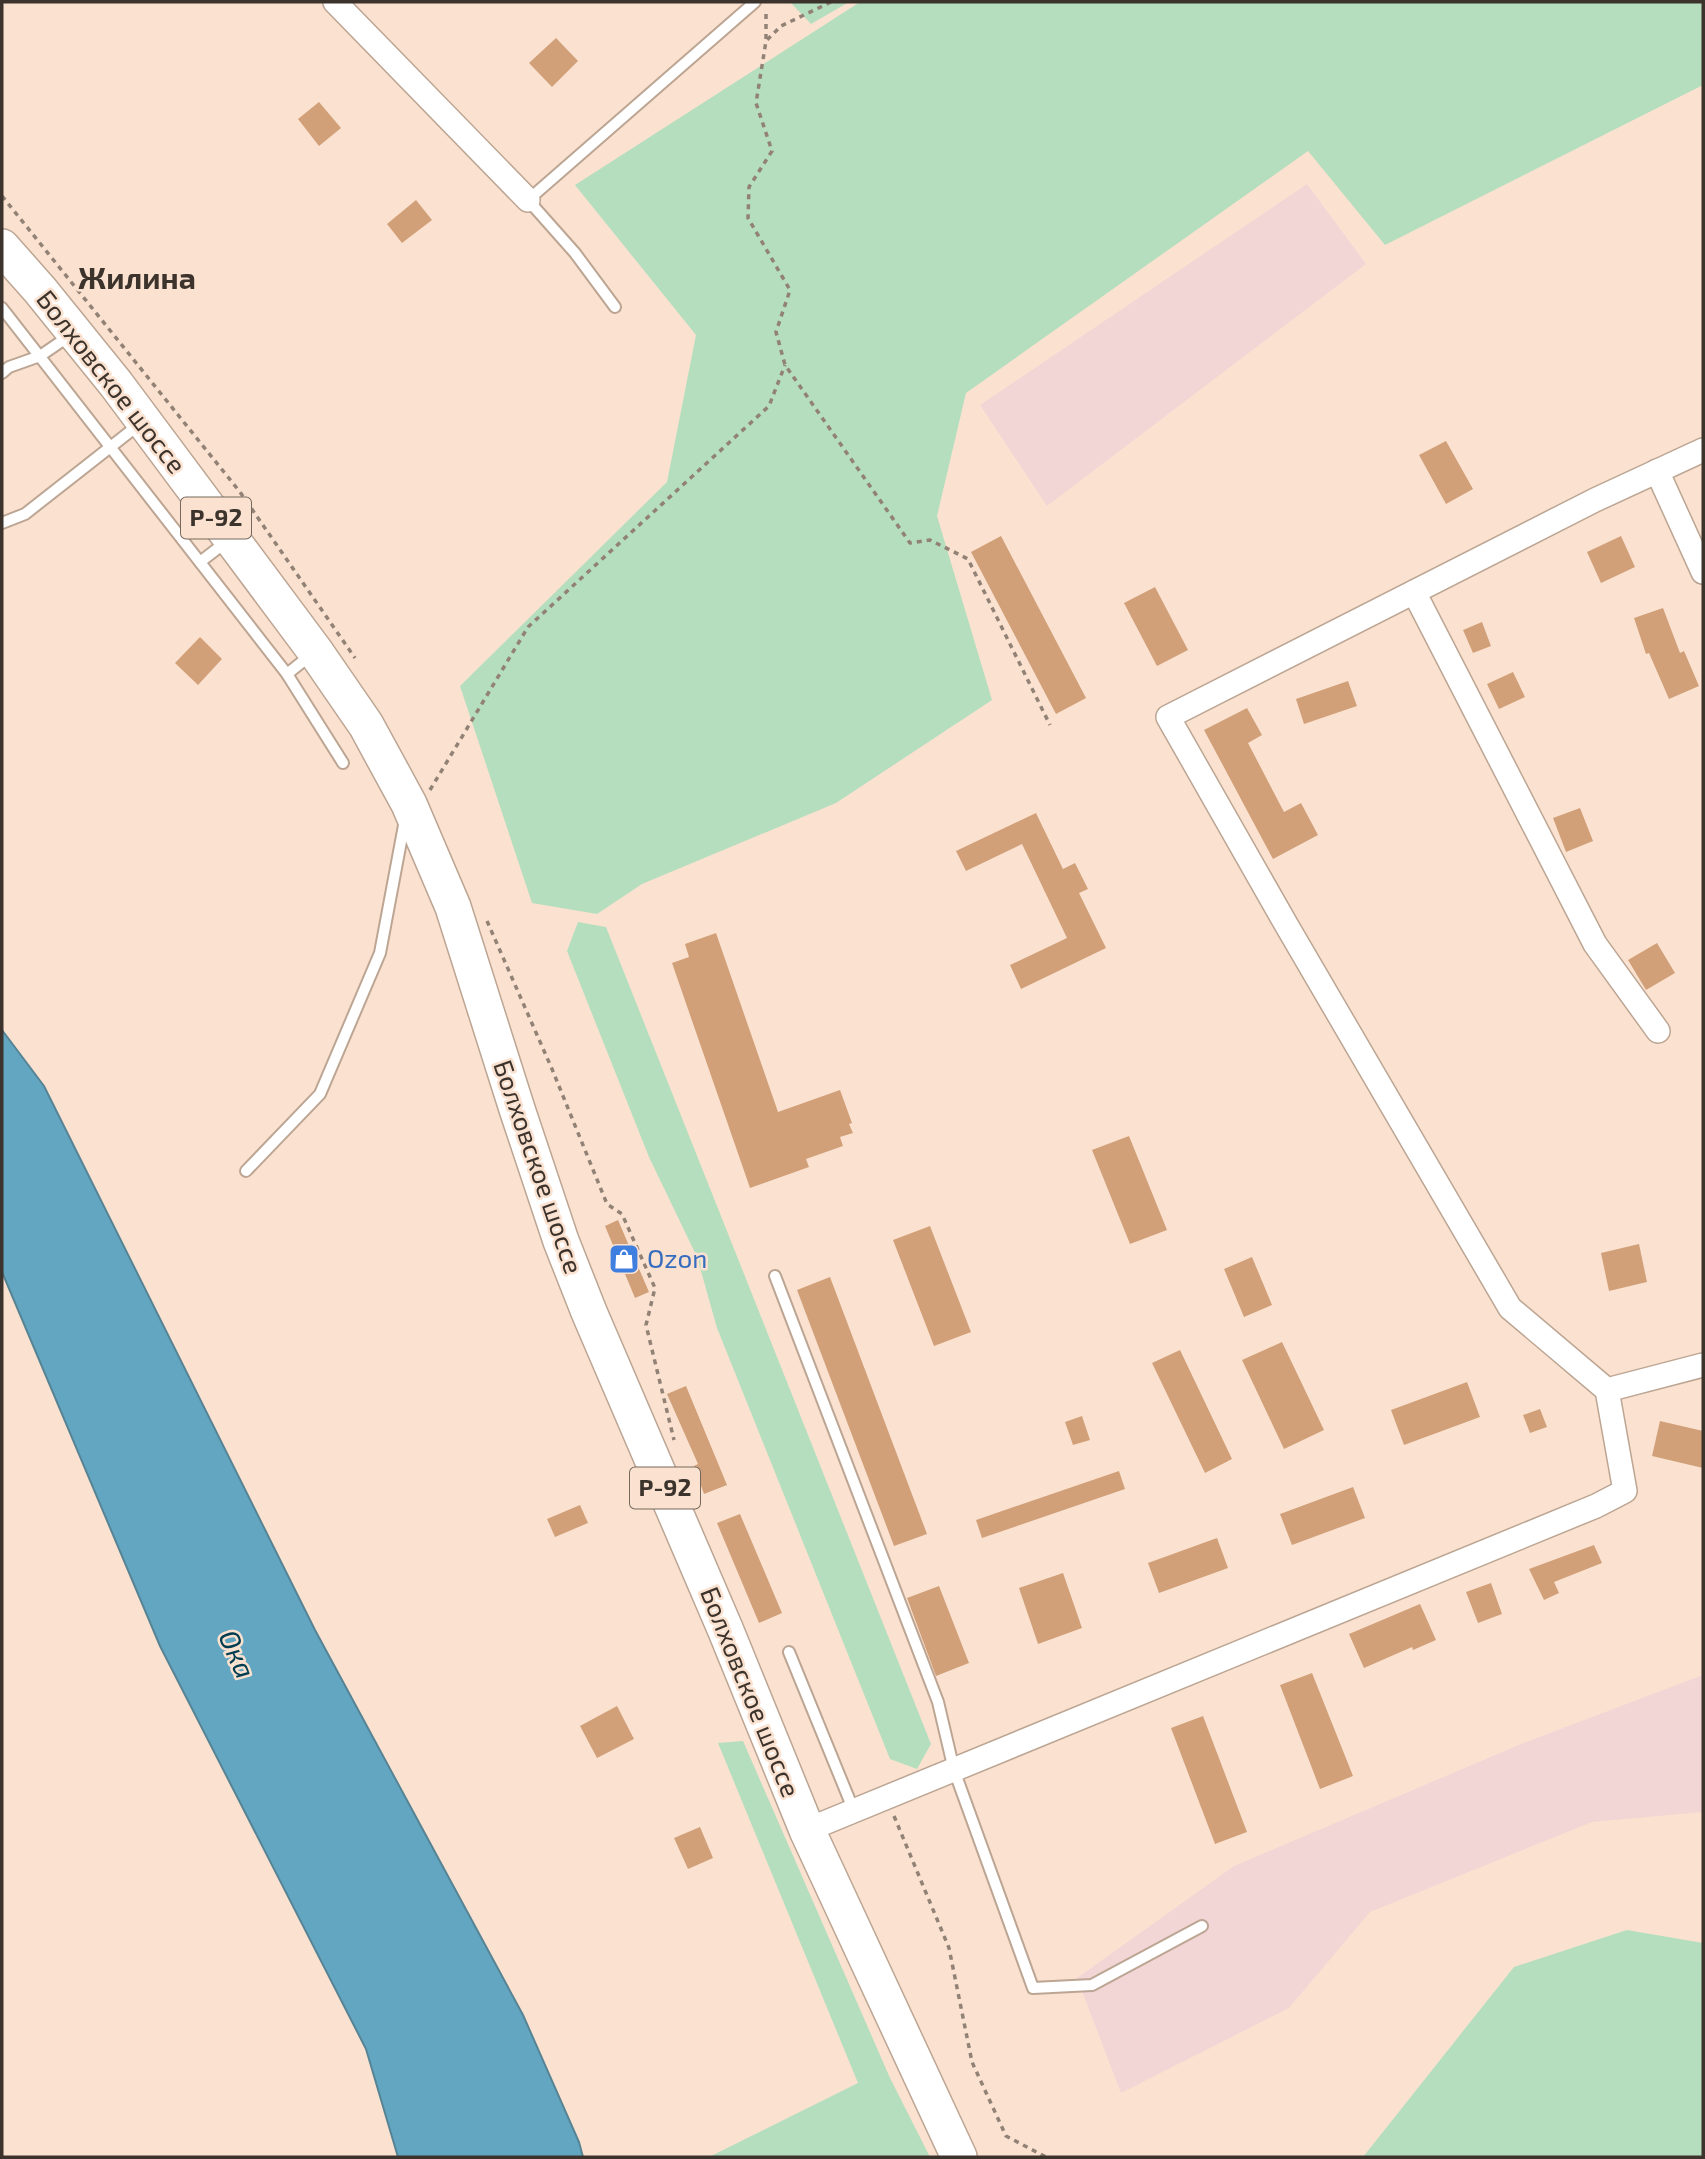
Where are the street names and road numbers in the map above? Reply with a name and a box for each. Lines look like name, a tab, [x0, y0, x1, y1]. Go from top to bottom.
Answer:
street label: Болховское шоссе	[31, 283, 193, 479]
road number: Р-92	[181, 498, 251, 538]
street label: Болховское шоссе	[488, 1056, 591, 1277]
road number: Р-92	[630, 1468, 700, 1508]
street label: Болховское шоссе	[695, 1582, 808, 1801]

